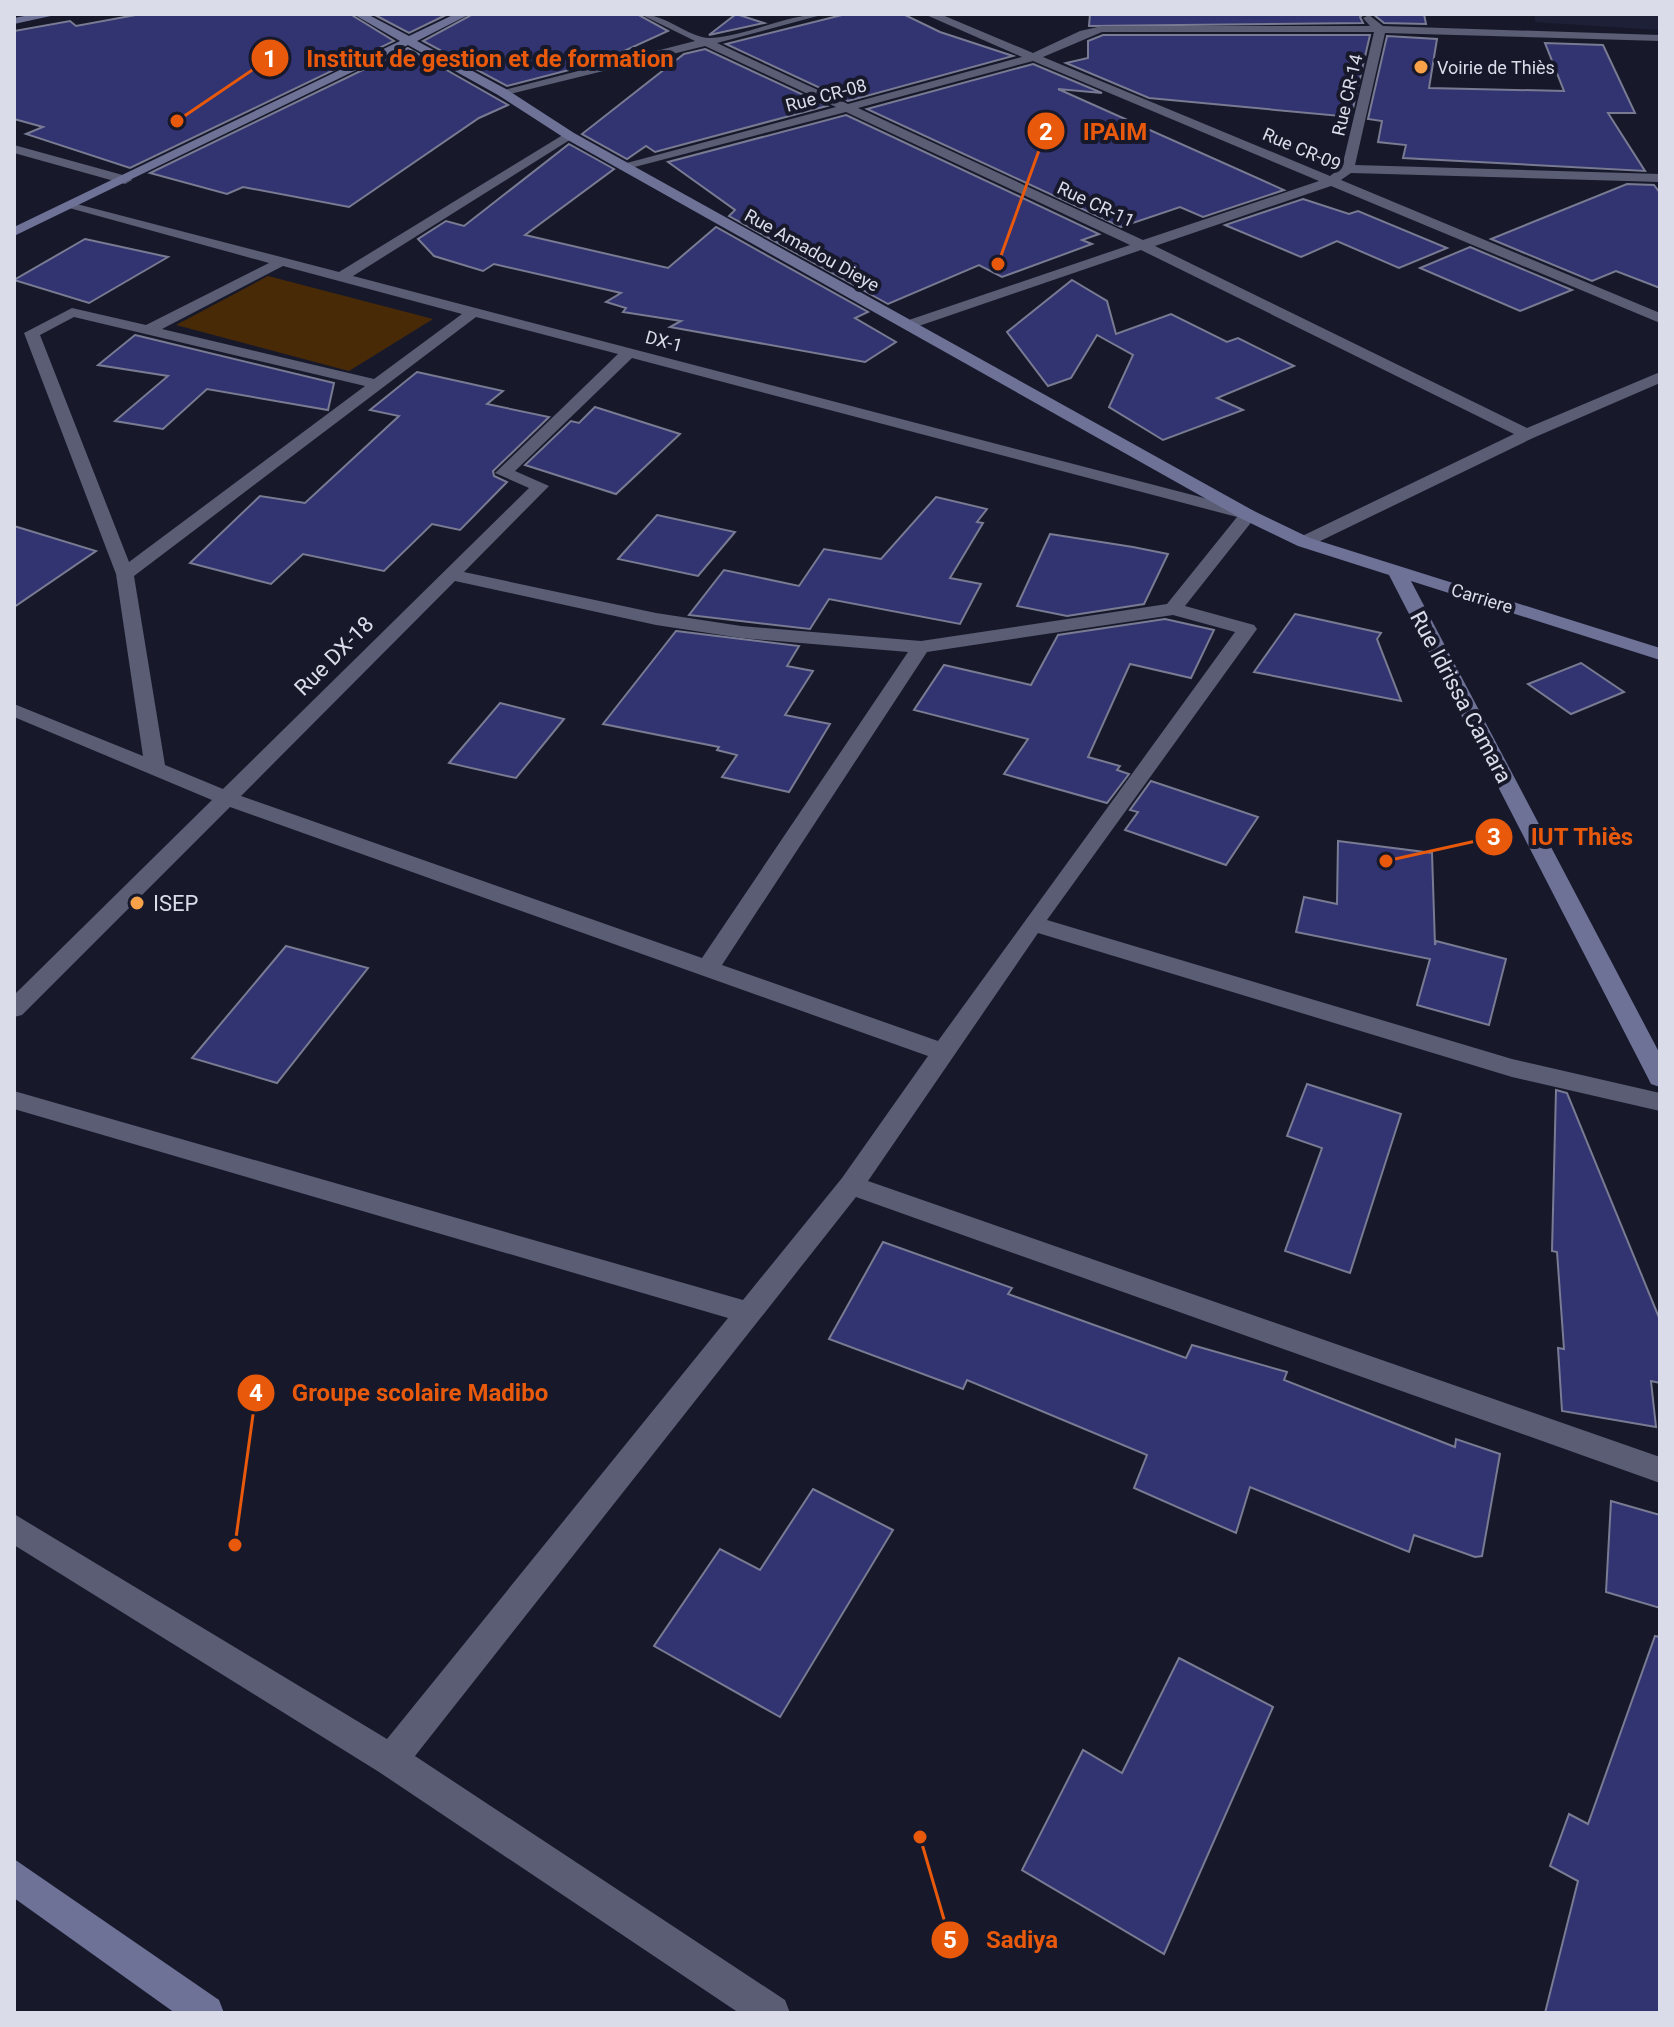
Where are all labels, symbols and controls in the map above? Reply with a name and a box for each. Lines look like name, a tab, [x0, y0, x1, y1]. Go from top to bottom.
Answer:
callout: Institut de gestion et de formation	[250, 34, 690, 82]
text: 1	[263, 45, 277, 73]
text: Institut de gestion et de formation	[306, 45, 674, 73]
street label: Rue CR-14	[1327, 52, 1367, 138]
place label: Voirie de Thiès	[1437, 57, 1555, 78]
marker: Voirie de Thiès	[1412, 58, 1430, 76]
street label: Rue CR-08	[783, 74, 869, 116]
callout: IPAIM	[1026, 107, 1163, 155]
text: 2	[1039, 118, 1053, 146]
text: IPAIM	[1083, 118, 1147, 146]
street label: Rue CR-09	[1260, 123, 1344, 175]
street label: Rue CR-11	[1054, 177, 1138, 231]
street label: Rue Amadou Dieye	[741, 204, 883, 296]
street label: DX-1	[643, 326, 685, 356]
street label: Carriere	[1449, 579, 1515, 617]
street label: Rue Idrissa Camara	[1405, 607, 1517, 787]
street label: Rue DX-18	[289, 611, 379, 701]
callout: IUT Thiès	[1474, 813, 1650, 861]
text: 3	[1487, 823, 1501, 851]
text: IUT Thiès	[1531, 823, 1633, 851]
place label: ISEP	[153, 891, 199, 916]
marker: ISEP	[128, 894, 146, 912]
callout: Groupe scolaire Madibo	[236, 1369, 564, 1417]
text: 4	[249, 1379, 263, 1407]
text: Groupe scolaire Madibo	[292, 1379, 548, 1407]
callout: Sadiya	[930, 1916, 1075, 1964]
text: 5	[943, 1926, 957, 1954]
text: Sadiya	[986, 1926, 1058, 1954]

